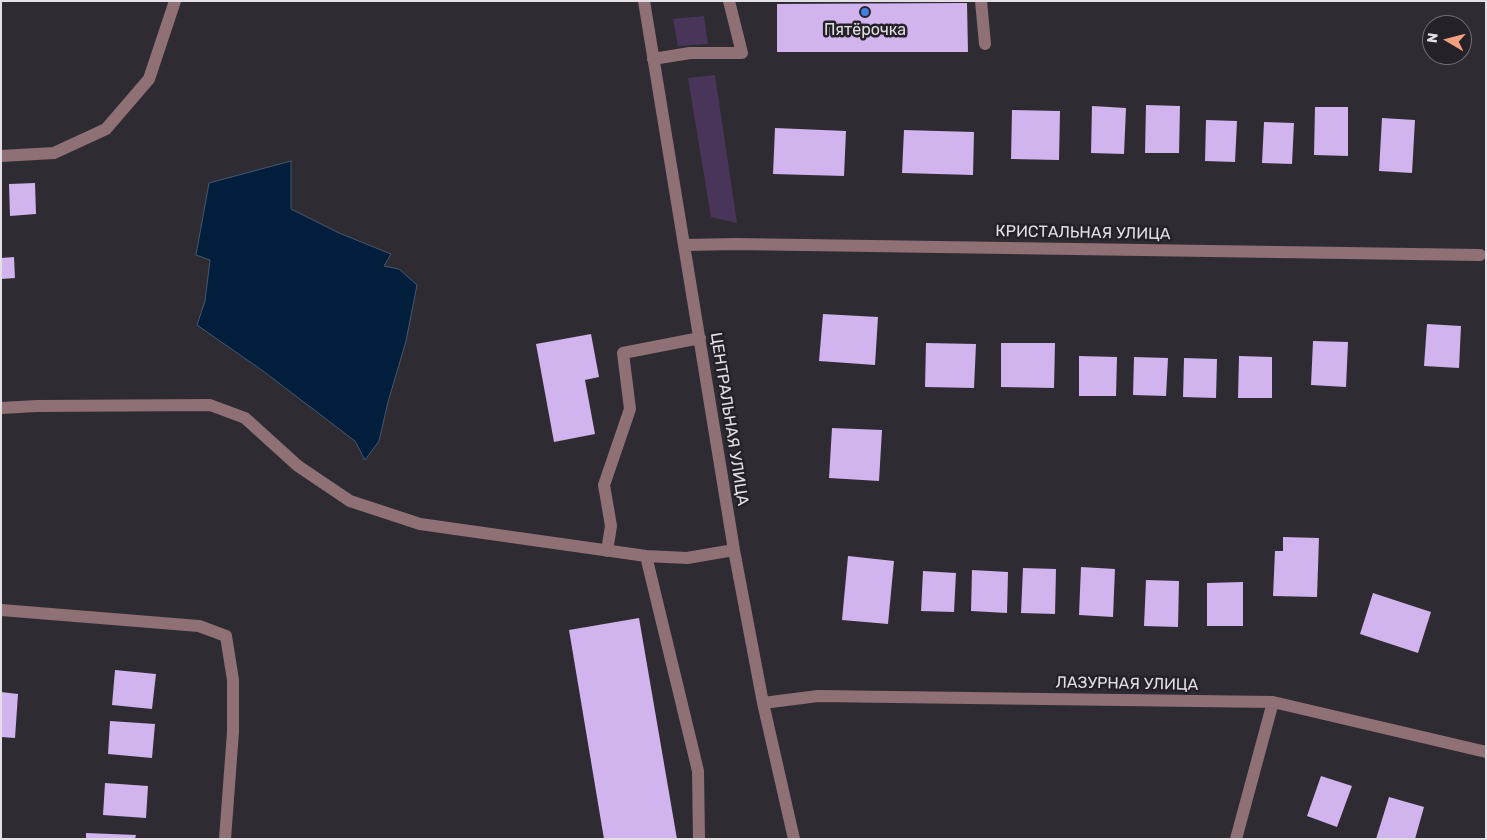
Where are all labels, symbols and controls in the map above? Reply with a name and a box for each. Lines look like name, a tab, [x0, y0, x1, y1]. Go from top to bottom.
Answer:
marker: Пятёрочка	[859, 6, 871, 18]
north arrow	[1422, 15, 1472, 65]
place label: Пятёрочка	[824, 20, 906, 40]
text: N	[1424, 32, 1442, 44]
street label: КРИСТАЛЬНАЯ УЛИЦА	[995, 222, 1171, 244]
street label: ЦЕНТРАЛЬНАЯ УЛИЦА	[706, 331, 752, 507]
street label: ЛАЗУРНАЯ УЛИЦА	[1055, 673, 1199, 695]

